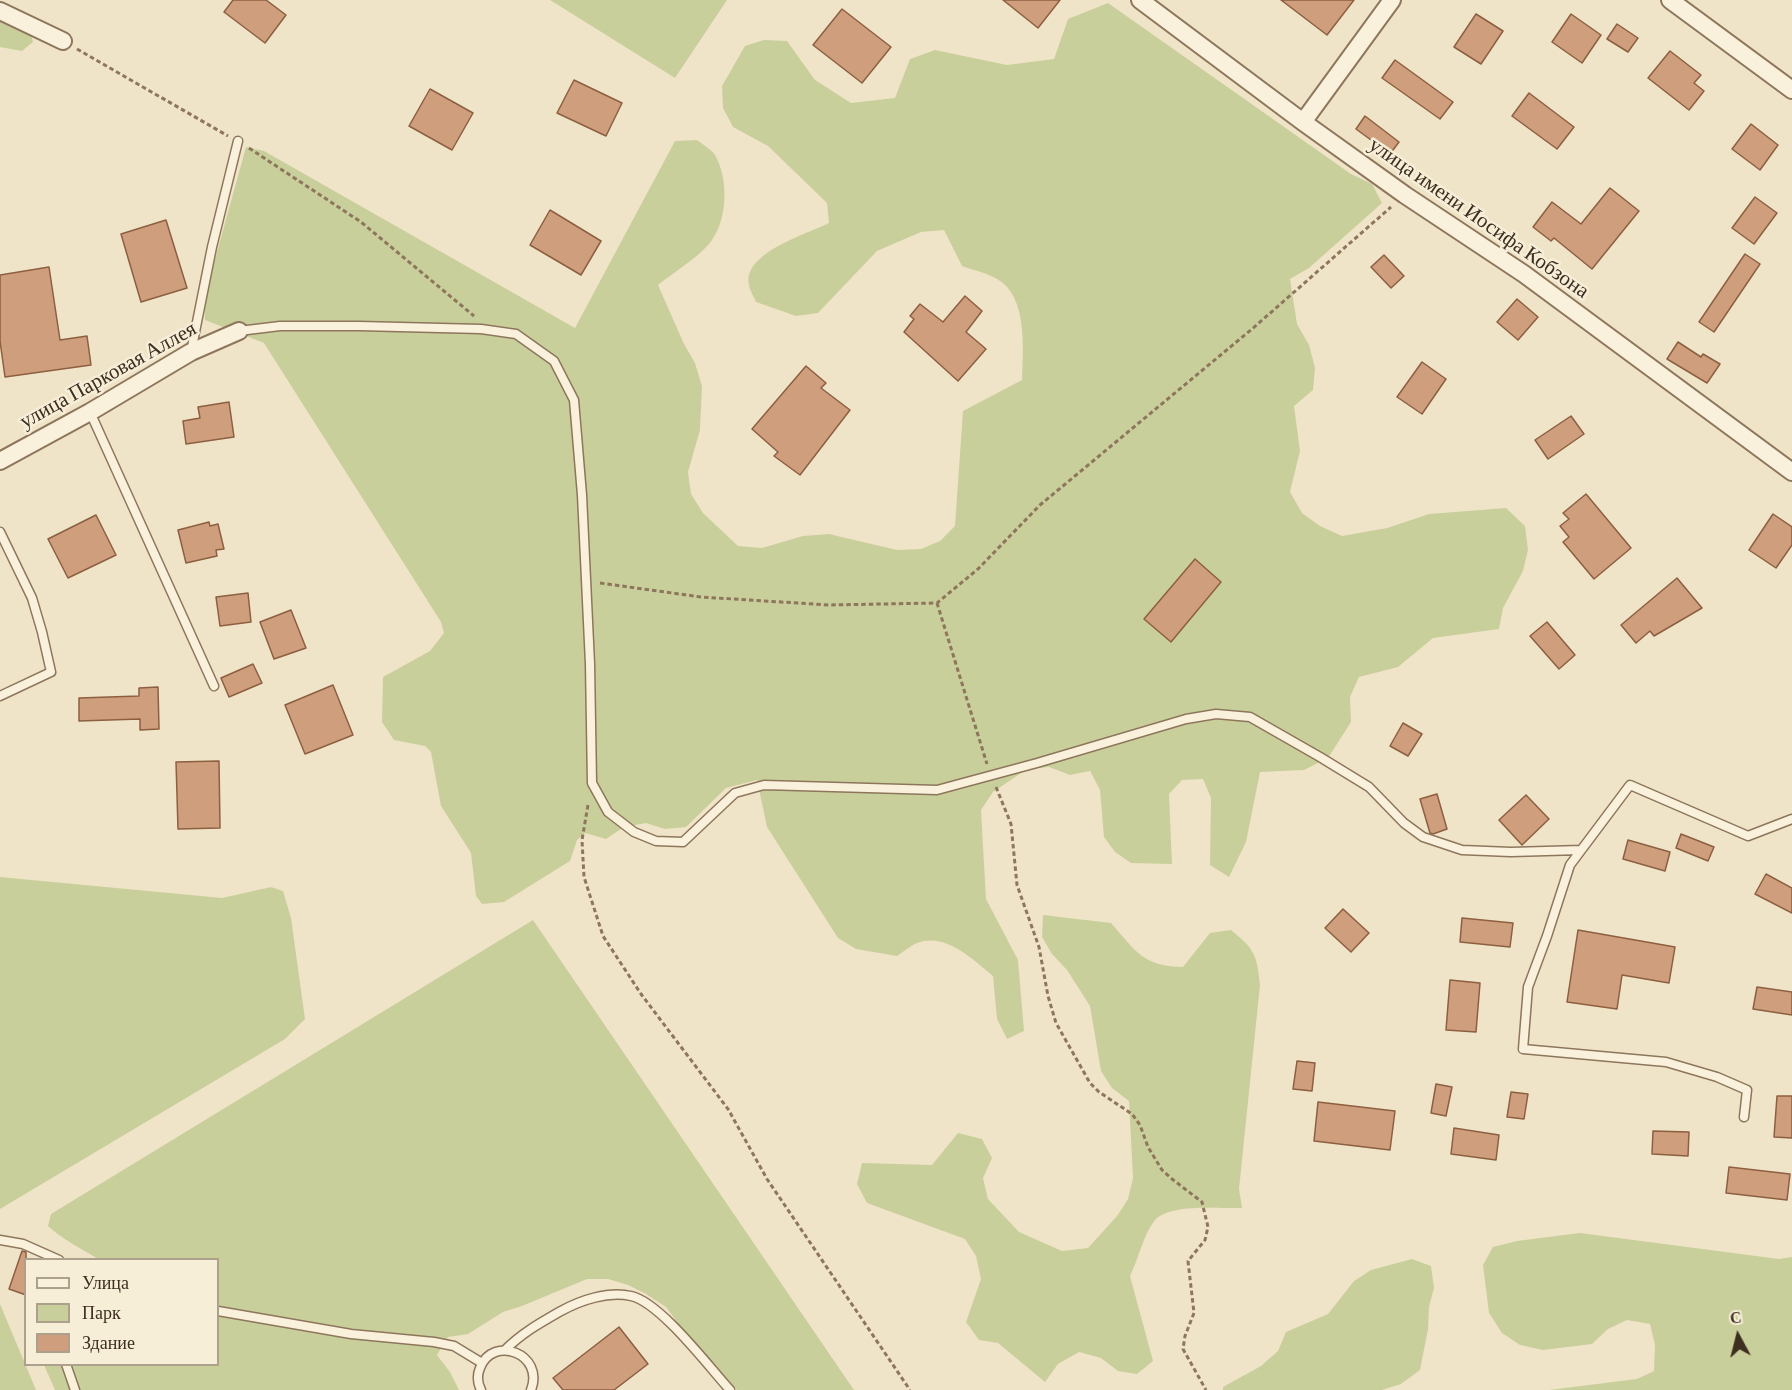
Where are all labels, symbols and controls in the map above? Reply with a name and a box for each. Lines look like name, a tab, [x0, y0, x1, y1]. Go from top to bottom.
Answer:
street label: улица имени Иосифа Кобзона	[1364, 132, 1594, 304]
street label: улица Парковая Аллея	[15, 316, 201, 434]
legend	[24, 1258, 219, 1366]
text: Улица	[82, 1273, 129, 1293]
text: Парк	[82, 1303, 121, 1323]
north arrow	[1708, 1306, 1768, 1366]
text: С	[1729, 1308, 1743, 1327]
text: Здание	[82, 1333, 135, 1353]

